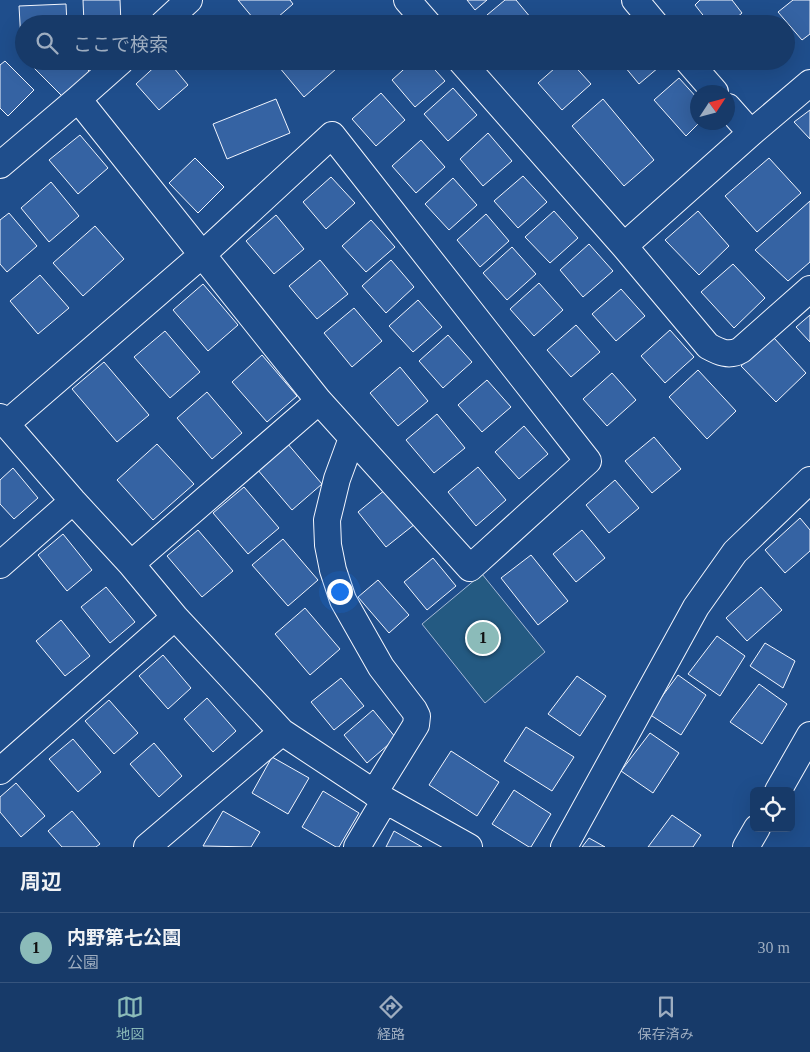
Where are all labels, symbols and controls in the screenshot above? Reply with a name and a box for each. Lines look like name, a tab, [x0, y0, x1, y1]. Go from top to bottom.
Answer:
search box	[15, 15, 795, 70]
icon: search	[33, 29, 61, 57]
text: ここで検索	[73, 34, 168, 55]
north arrow	[690, 85, 735, 130]
your location	[327, 579, 353, 605]
pin: 1	[467, 619, 499, 657]
map controls	[750, 787, 795, 832]
button: locate	[750, 787, 795, 832]
text: 周辺	[20, 870, 62, 894]
text: 内野第七公園	[67, 927, 181, 948]
text: 1	[32, 939, 40, 956]
text: 30 m	[758, 939, 790, 956]
text: 公園	[67, 954, 99, 971]
tab: 地図	[116, 993, 144, 1043]
tab: 経路	[377, 993, 405, 1043]
tab: 保存済み	[638, 993, 694, 1043]

